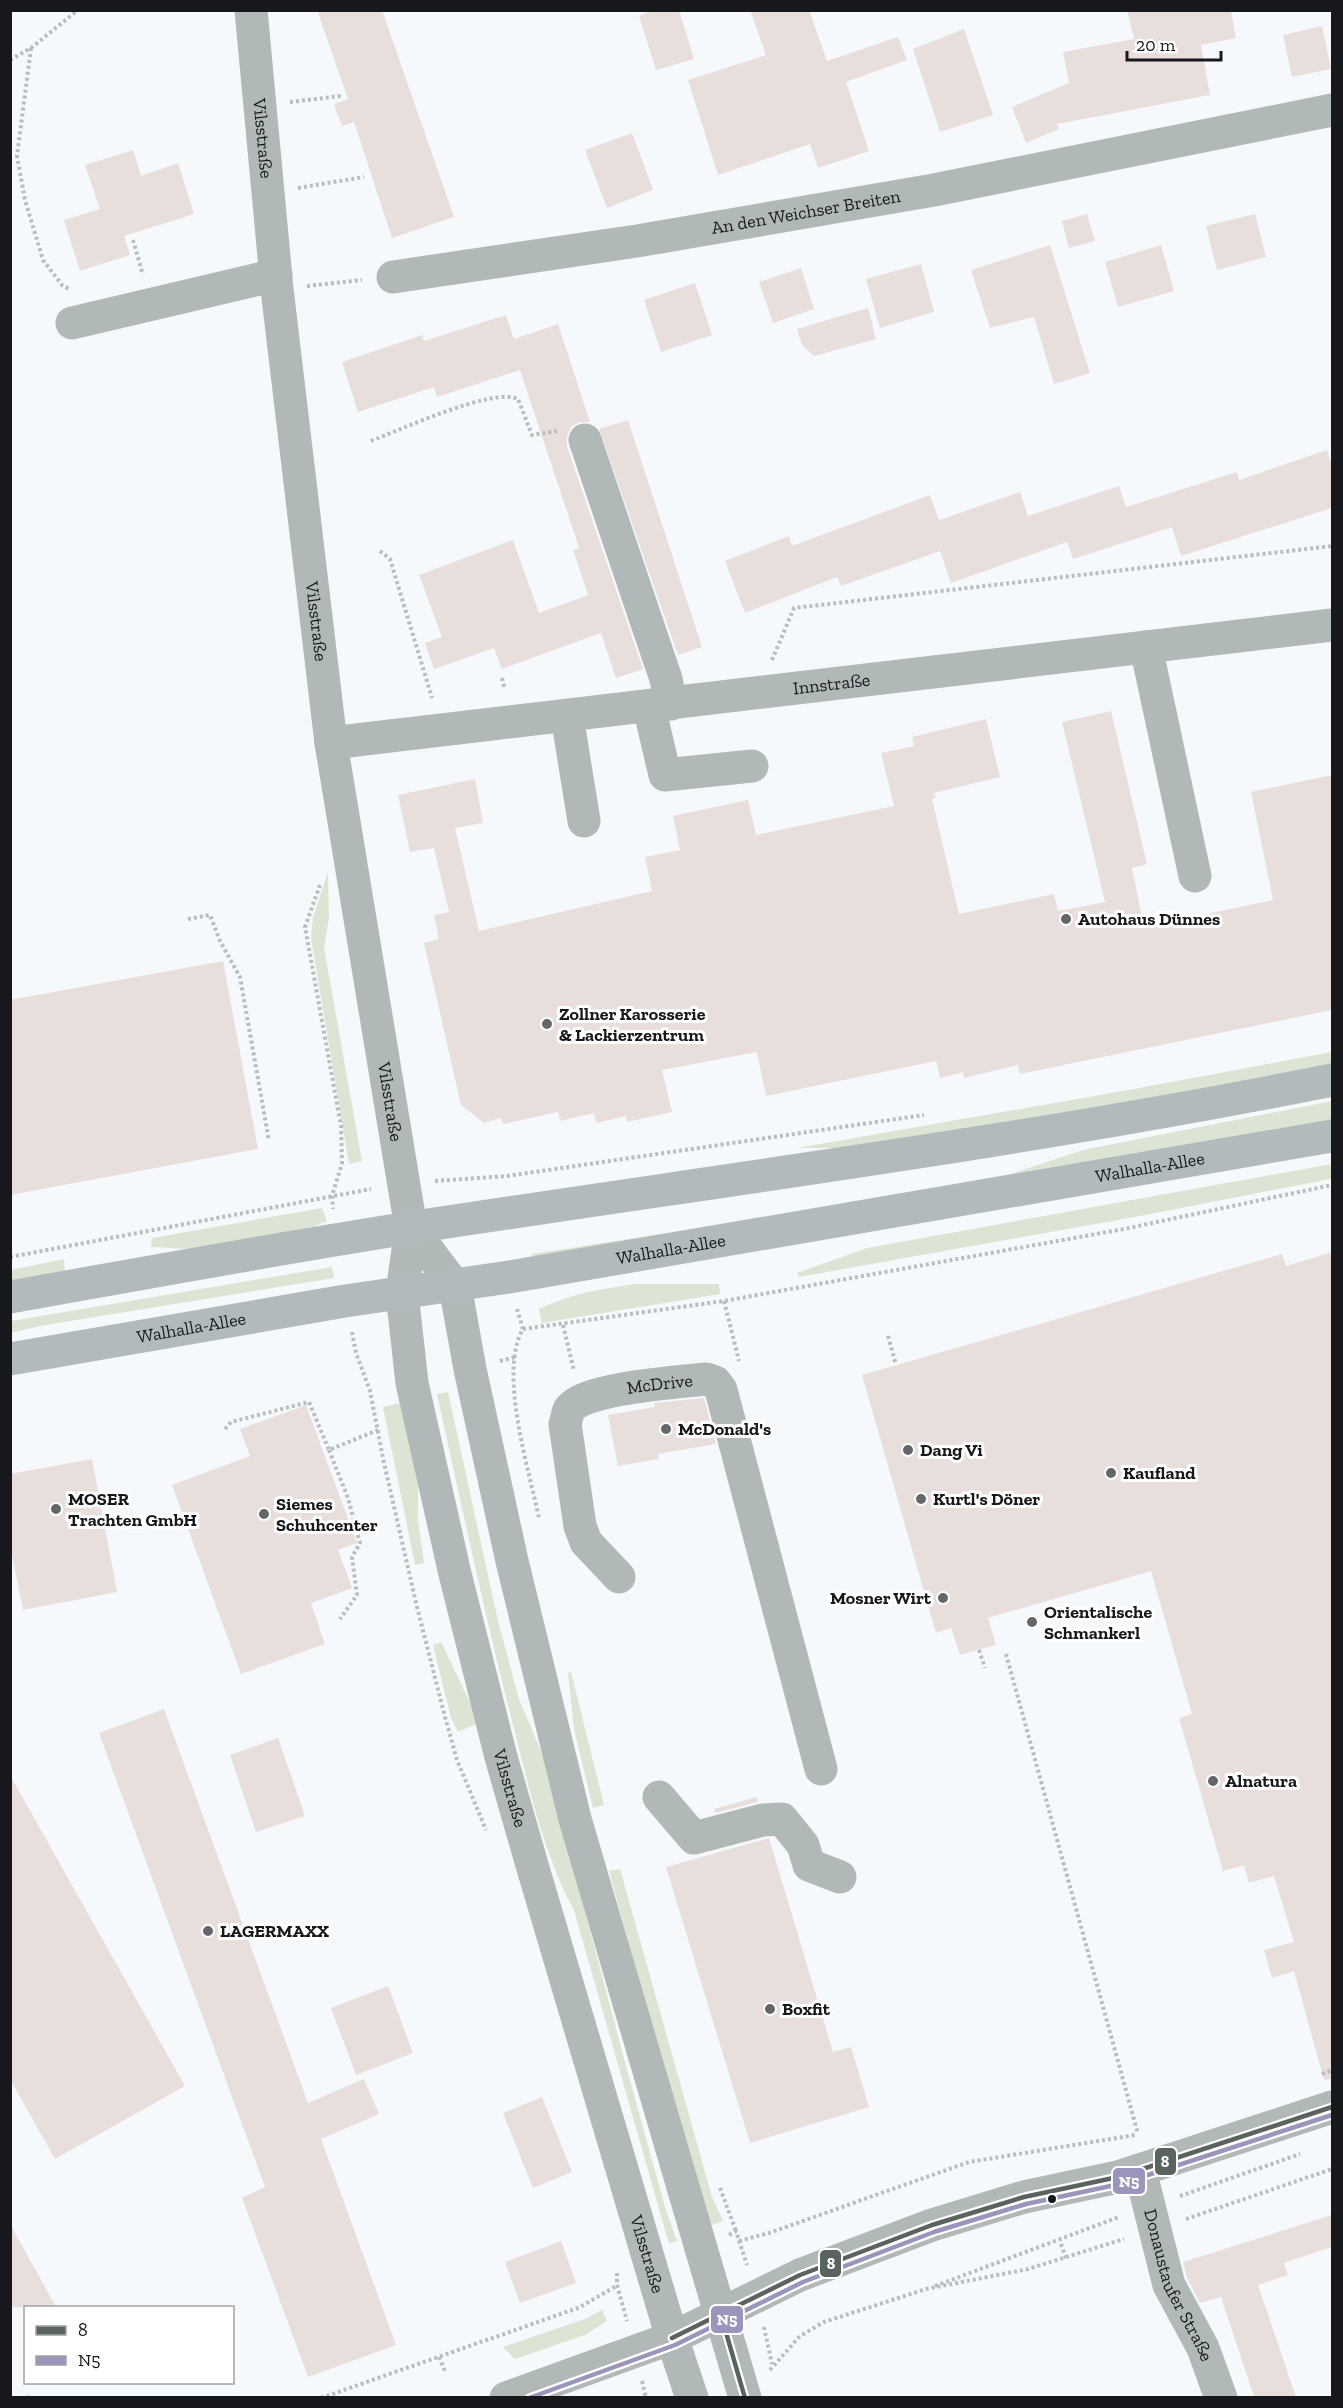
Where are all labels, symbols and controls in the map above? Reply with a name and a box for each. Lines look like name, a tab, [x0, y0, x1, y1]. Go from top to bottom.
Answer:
scale bar	[1127, 24, 1222, 62]
text: 20 m	[1136, 34, 1176, 56]
street label: Vilsstraße	[248, 97, 278, 179]
street label: An den Weichser Breiten	[710, 185, 903, 239]
street label: Vilsstraße	[301, 579, 332, 663]
street label: Innstraße	[792, 669, 871, 699]
place label: Autohaus Dünnes	[1078, 908, 1220, 930]
marker: Autohaus Dünnes	[1059, 912, 1073, 926]
place label: Zollner Karosserie & Lackierzentrum	[559, 1003, 706, 1046]
marker: Zollner Karosserie & Lackierzentrum	[540, 1017, 554, 1031]
street label: Vilsstraße	[373, 1059, 408, 1143]
street label: Walhalla-Allee	[1094, 1147, 1206, 1187]
street label: Walhalla-Allee	[615, 1229, 727, 1269]
street label: Walhalla-Allee	[135, 1307, 248, 1348]
street label: McDrive	[625, 1369, 694, 1399]
place label: McDonald's	[678, 1418, 771, 1440]
marker: McDonald's	[659, 1422, 673, 1436]
place label: Dang Vi	[920, 1439, 983, 1461]
marker: Dang Vi	[901, 1443, 915, 1457]
place label: Kaufland	[1123, 1462, 1196, 1484]
marker: Kaufland	[1104, 1466, 1118, 1480]
place label: MOSER Trachten GmbH	[68, 1488, 197, 1531]
place label: Kurtl's Döner	[933, 1488, 1040, 1510]
marker: Kurtl's Döner	[914, 1492, 928, 1506]
place label: Siemes Schuhcenter	[276, 1493, 378, 1536]
marker: MOSER Trachten GmbH	[49, 1502, 63, 1516]
marker: Siemes Schuhcenter	[257, 1507, 271, 1521]
place label: Mosner Wirt	[830, 1587, 932, 1609]
marker: Mosner Wirt	[936, 1591, 950, 1605]
place label: Orientalische Schmankerl	[1044, 1601, 1152, 1644]
marker: Orientalische Schmankerl	[1025, 1615, 1039, 1629]
street label: Vilsstraße	[488, 1746, 532, 1830]
place label: Alnatura	[1225, 1770, 1297, 1792]
marker: Alnatura	[1206, 1774, 1220, 1788]
place label: LAGERMAXX	[220, 1920, 329, 1942]
marker: LAGERMAXX	[201, 1924, 215, 1938]
place label: Boxfit	[782, 1998, 831, 2020]
marker: Boxfit	[763, 2002, 777, 2016]
line badge: 8	[1154, 2147, 1177, 2176]
text: 8	[1161, 2152, 1170, 2171]
line badge: N5	[1112, 2167, 1146, 2195]
text: N5	[1119, 2172, 1139, 2191]
unlabelled marker	[1046, 2193, 1058, 2205]
street label: Donaustaufer Straße	[1139, 2207, 1218, 2364]
street label: Vilsstraße	[625, 2212, 669, 2296]
line badge: 8	[819, 2249, 842, 2278]
text: 8	[827, 2254, 836, 2273]
line badge: N5	[710, 2305, 744, 2334]
legend	[24, 2306, 234, 2384]
text: N5	[717, 2310, 737, 2329]
text: 8	[78, 2319, 88, 2341]
text: N5	[78, 2349, 101, 2371]

